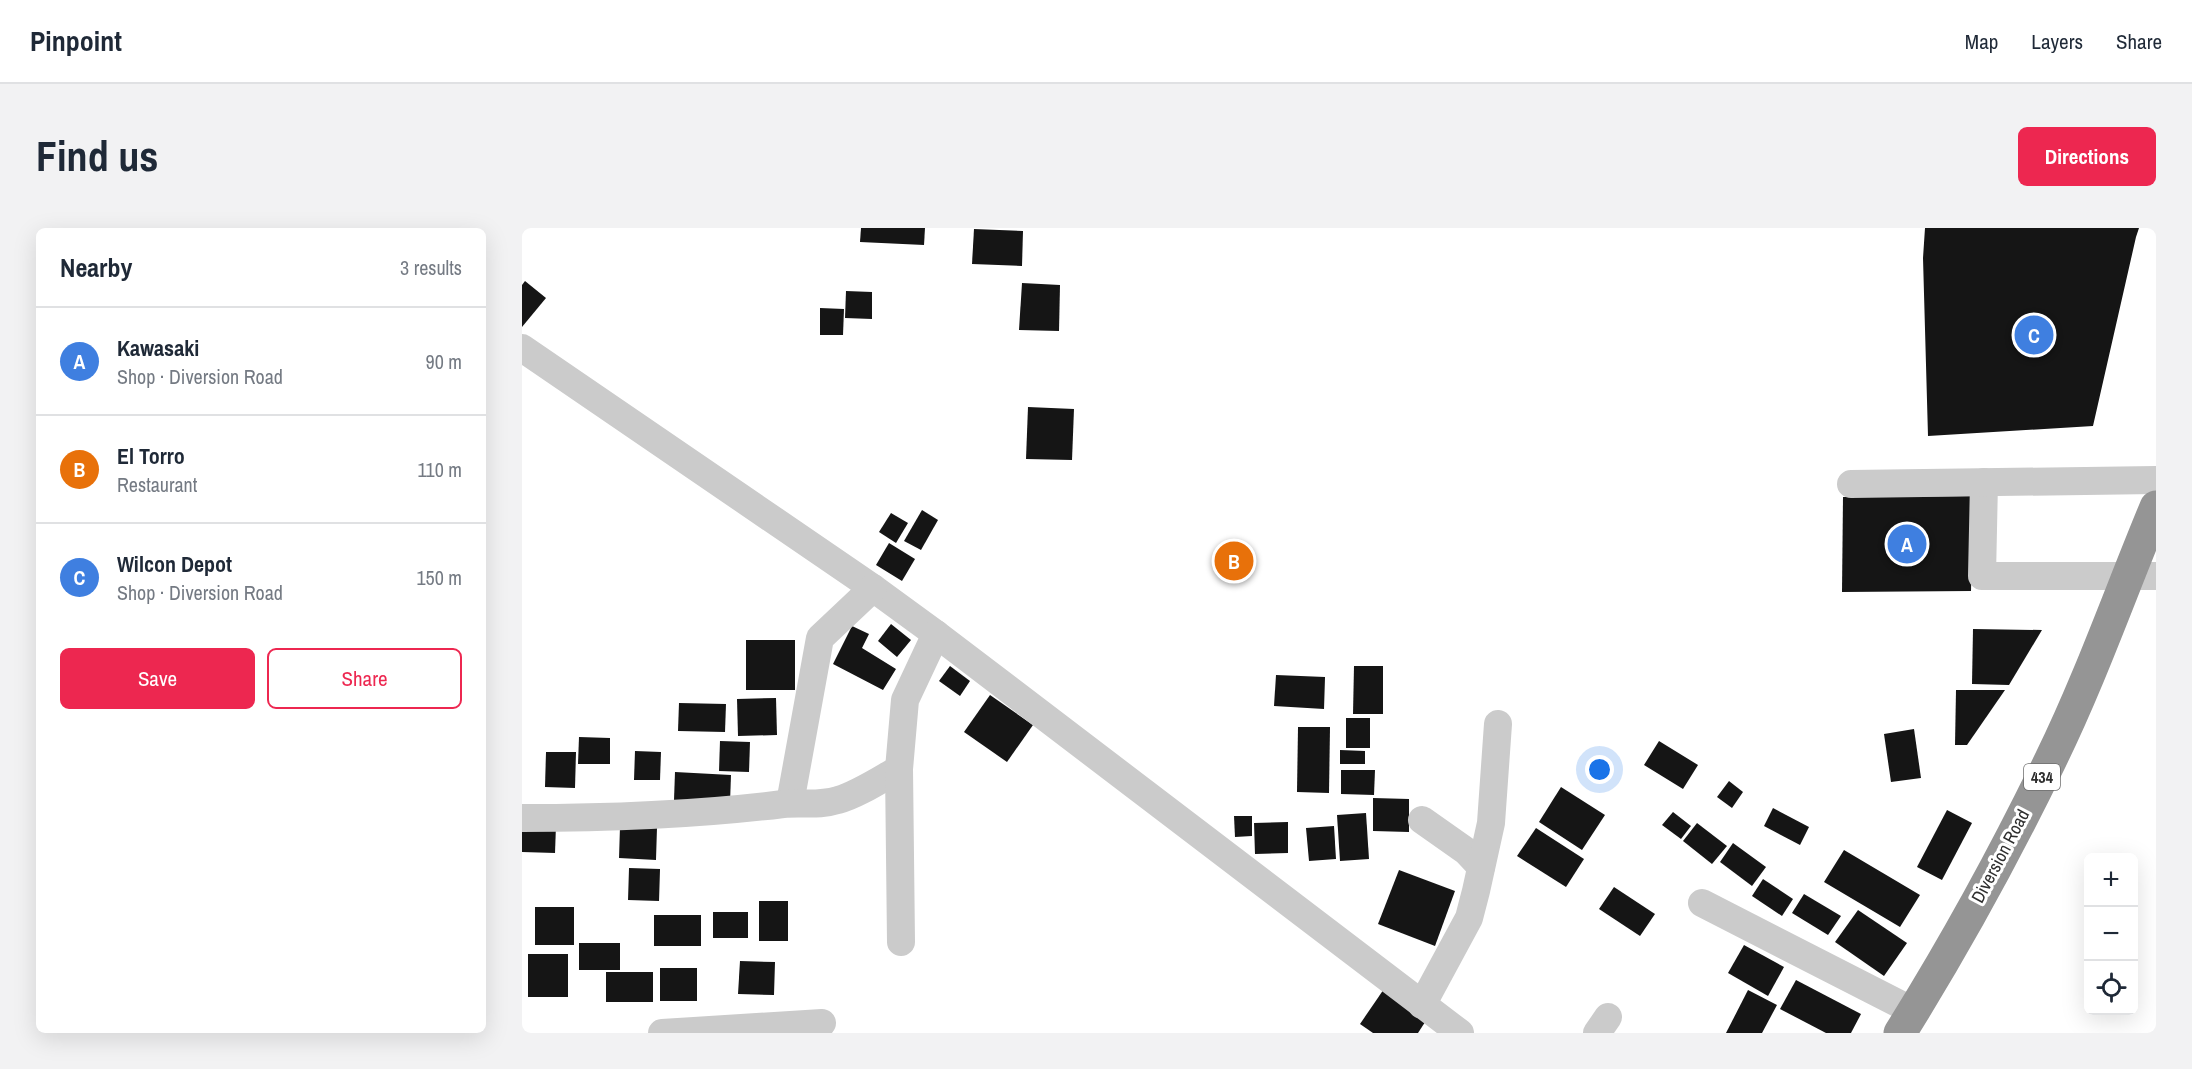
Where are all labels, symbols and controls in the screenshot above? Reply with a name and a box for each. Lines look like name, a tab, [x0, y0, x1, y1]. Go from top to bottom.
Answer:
text: Pinpoint	[30, 22, 122, 60]
text: Map	[1965, 27, 1998, 56]
text: Layers	[2031, 27, 2083, 56]
text: Share	[2116, 27, 2162, 56]
button: Directions	[2018, 127, 2156, 186]
text: Find us	[36, 128, 158, 184]
text: Nearby	[60, 250, 132, 285]
text: 3 results	[400, 254, 462, 281]
pin: C	[2014, 312, 2054, 358]
text: Kawasaki	[117, 333, 199, 363]
text: A	[74, 348, 85, 375]
text: 90 m	[426, 348, 462, 375]
text: Shop · Diversion Road	[117, 363, 283, 390]
text: El Torro	[117, 441, 185, 471]
text: B	[74, 456, 85, 483]
text: 110 m	[418, 456, 462, 483]
text: Restaurant	[117, 471, 197, 498]
pin: A	[1888, 522, 1926, 566]
pin: B	[1214, 538, 1254, 584]
text: Wilcon Depot	[117, 549, 232, 579]
text: C	[74, 564, 85, 591]
text: 150 m	[416, 564, 462, 591]
text: Shop · Diversion Road	[117, 579, 283, 606]
button: Save	[60, 648, 255, 709]
button: Share	[267, 648, 462, 709]
your location	[1585, 755, 1614, 784]
road number: 434	[2024, 764, 2060, 790]
street label: Diversion Road	[1965, 805, 2035, 907]
map controls	[2084, 853, 2138, 1015]
button: +	[2084, 853, 2138, 907]
button: −	[2084, 907, 2138, 961]
button: locate	[2084, 961, 2138, 1015]

